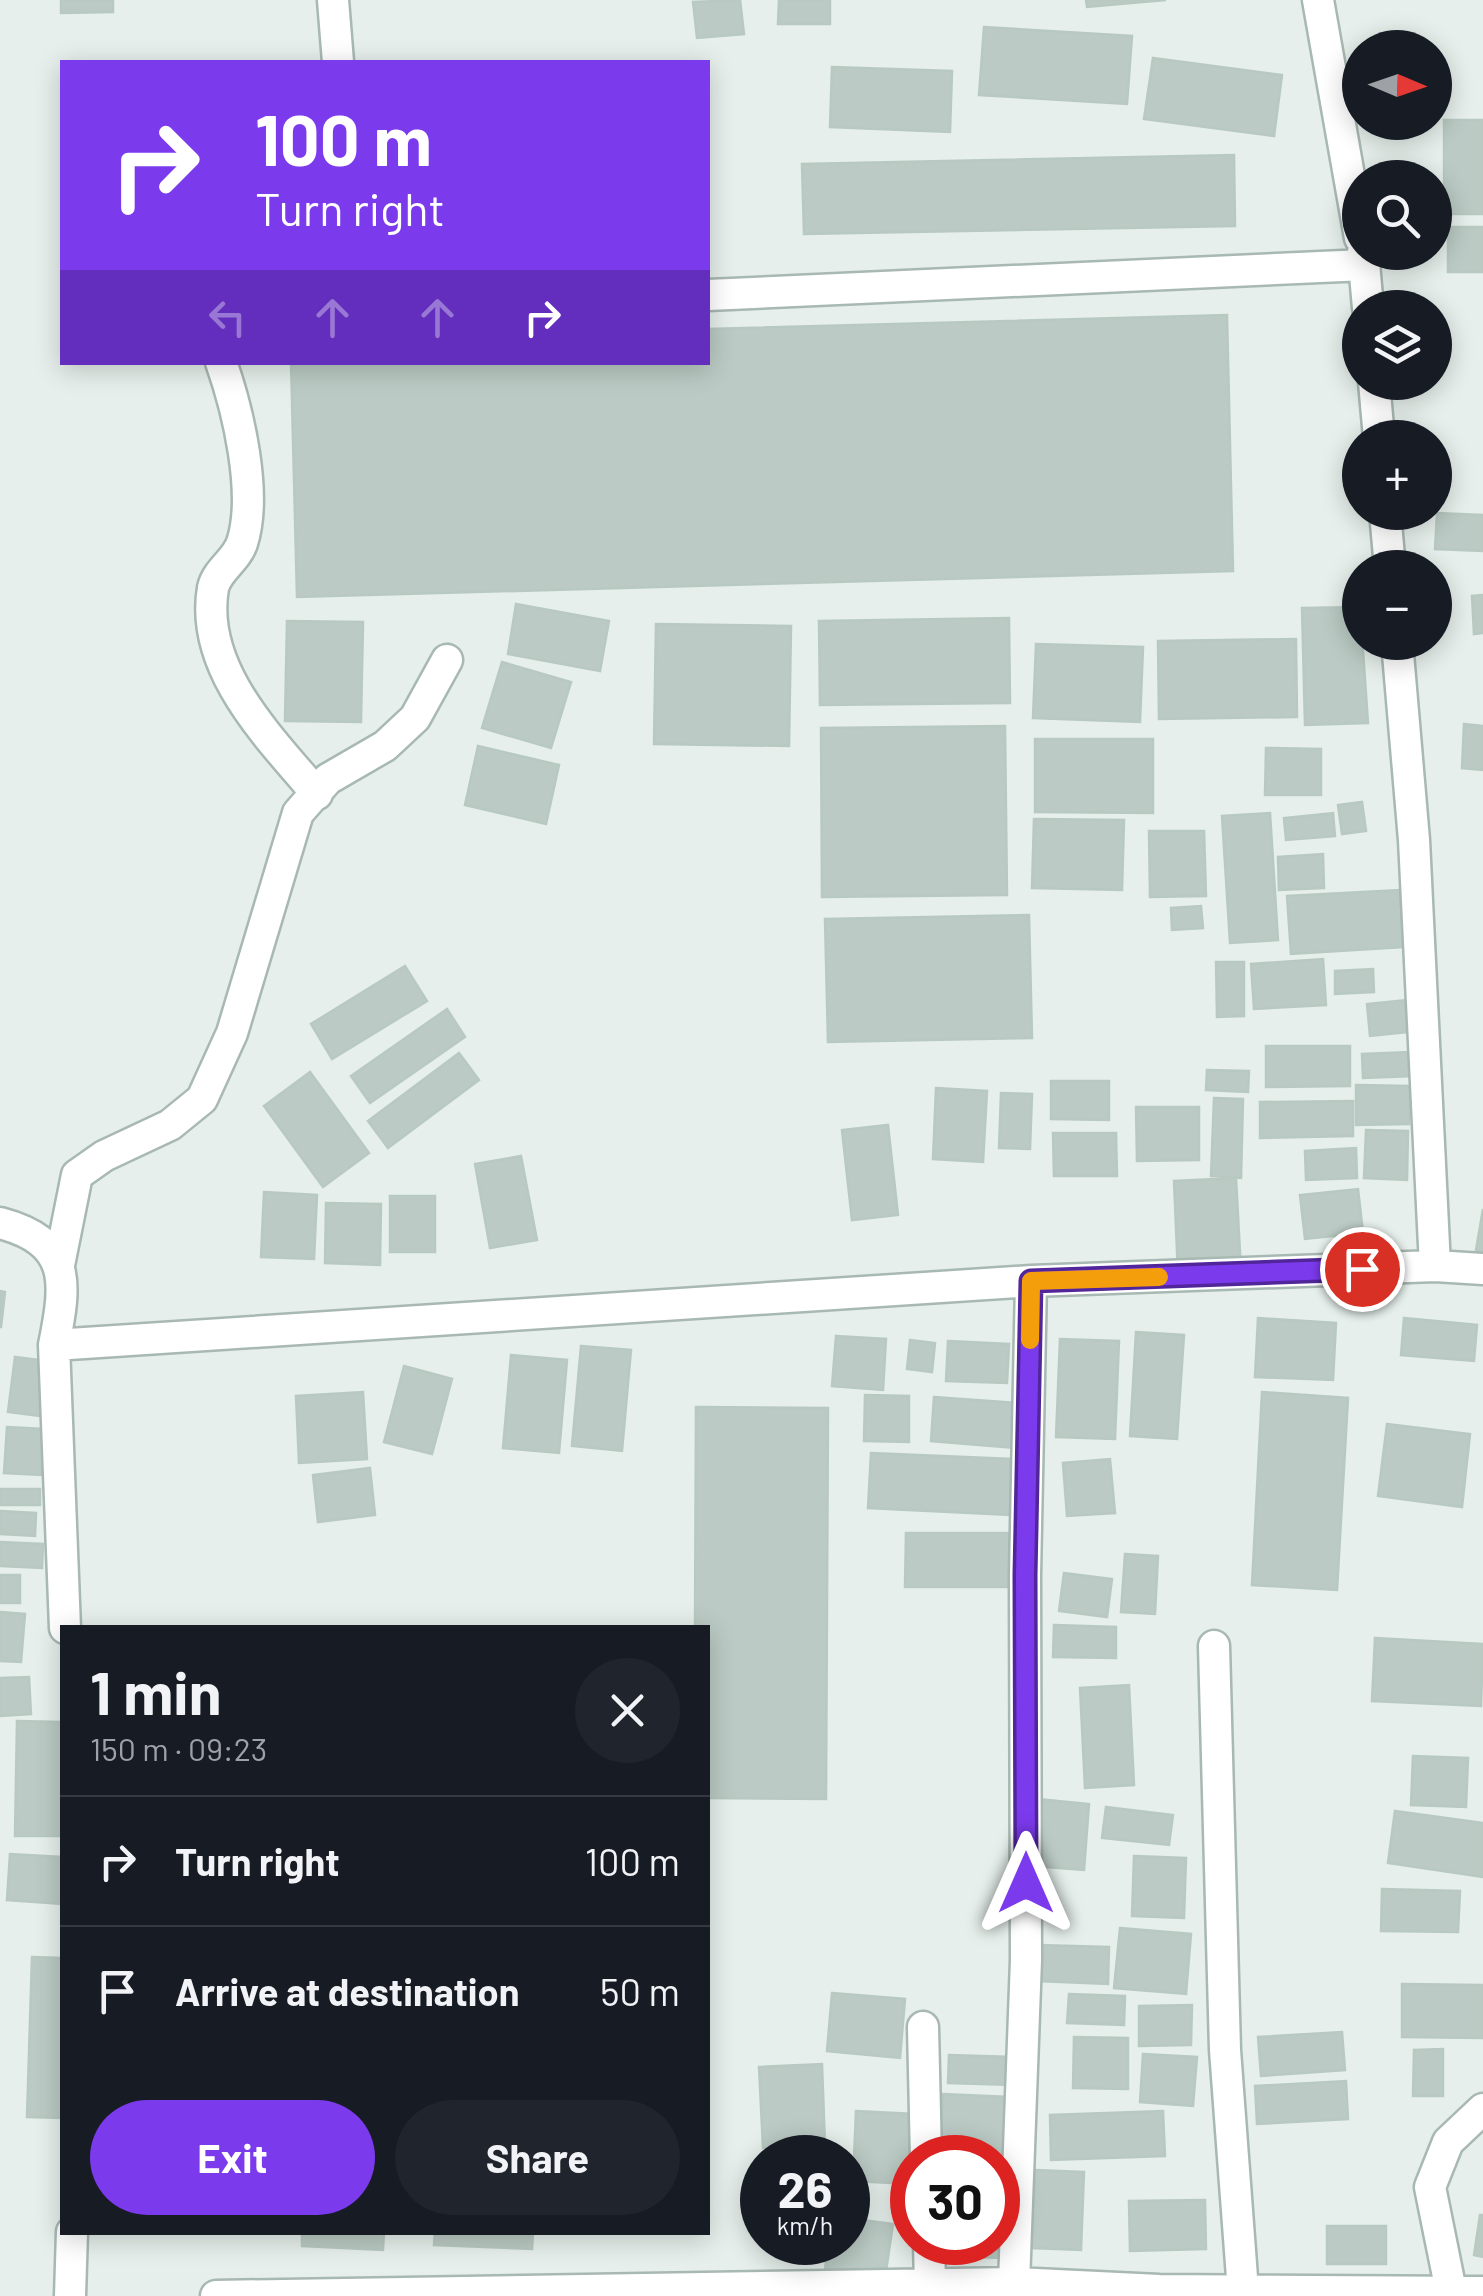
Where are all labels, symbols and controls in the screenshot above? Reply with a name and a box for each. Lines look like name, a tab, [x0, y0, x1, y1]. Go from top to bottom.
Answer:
north arrow	[1342, 30, 1452, 140]
map controls	[1342, 30, 1452, 660]
text: 100 m	[255, 96, 432, 180]
icon: right	[90, 100, 220, 230]
button: search	[1342, 160, 1452, 270]
text: Turn right	[255, 181, 445, 235]
icon: left	[200, 290, 255, 345]
icon: ahead	[305, 290, 360, 345]
icon: ahead	[410, 290, 465, 345]
icon: right	[515, 290, 570, 345]
button: layers	[1342, 290, 1452, 400]
button: +	[1342, 420, 1452, 530]
button: −	[1342, 550, 1452, 660]
pin	[1320, 1227, 1405, 1312]
icon: arrive	[1335, 1242, 1390, 1297]
text: 1 min	[90, 1655, 221, 1727]
button: close	[575, 1658, 680, 1763]
text: 150 m · 09:23	[90, 1729, 267, 1767]
position arrow	[974, 1831, 1078, 1935]
icon: right	[90, 1834, 145, 1889]
text: Turn right	[175, 1838, 340, 1884]
text: 100 m	[585, 1838, 680, 1884]
icon: arrive	[90, 1964, 145, 2019]
text: Arrive at destination	[175, 1968, 520, 2014]
text: 50 m	[600, 1968, 680, 2014]
button: Exit	[90, 2100, 375, 2215]
button: Share	[395, 2100, 680, 2215]
speed limit sign: 30	[890, 2135, 1020, 2265]
text: 26	[778, 2158, 832, 2218]
text: km/h	[777, 2210, 833, 2240]

